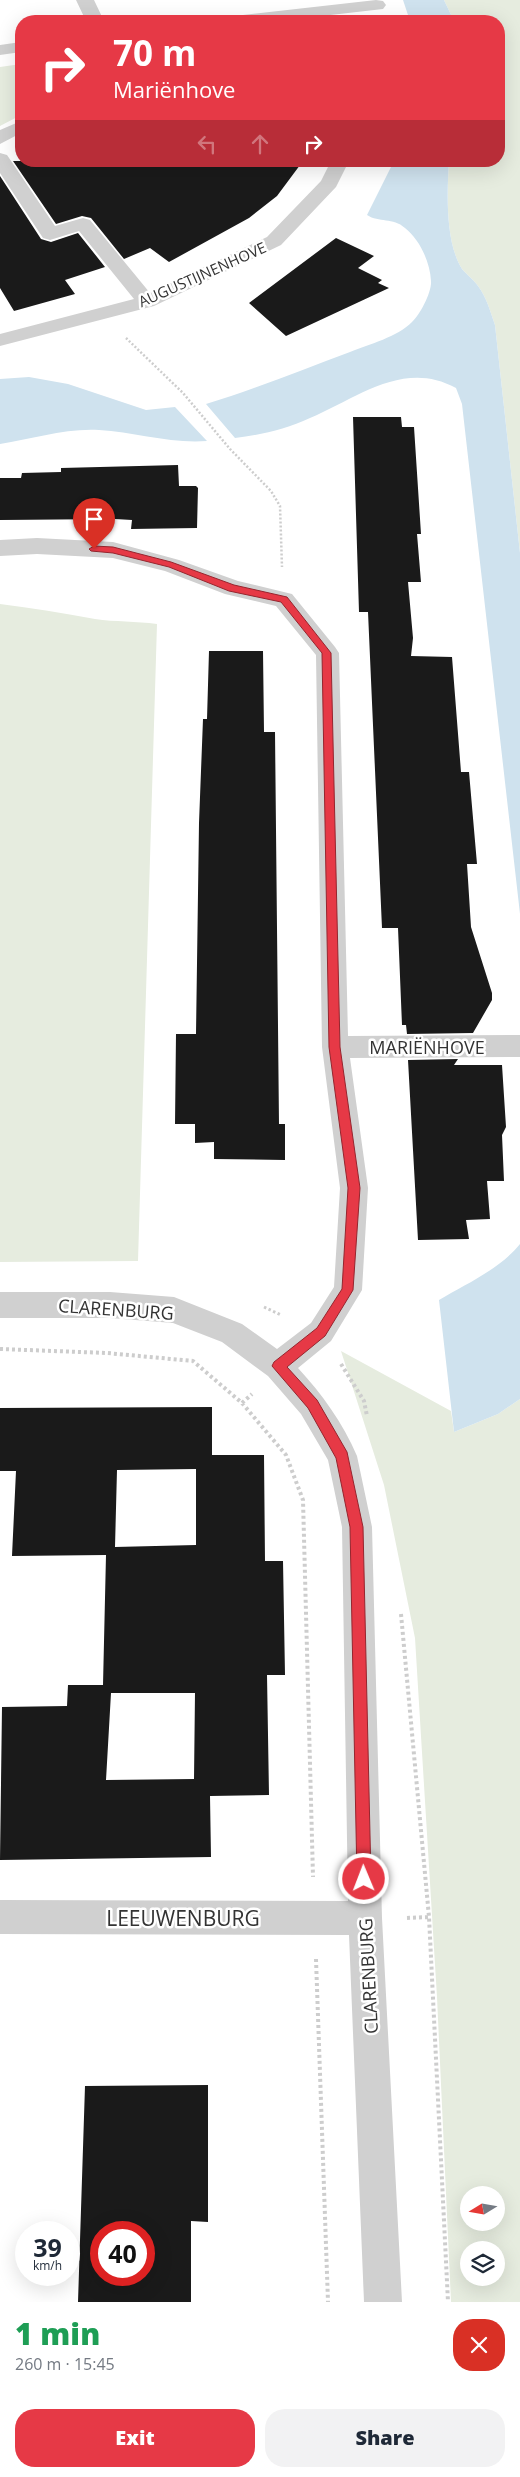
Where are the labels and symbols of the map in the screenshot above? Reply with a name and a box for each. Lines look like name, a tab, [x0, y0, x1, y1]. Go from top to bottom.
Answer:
street label: AUGUSTIJNENHOVE	[135, 237, 269, 311]
pin	[73, 498, 115, 549]
street label: MARIËNHOVE	[369, 1035, 485, 1059]
street label: CLARENBURG	[57, 1293, 175, 1325]
position arrow	[337, 1852, 389, 1904]
street label: LEEUWENBURG	[106, 1904, 260, 1932]
street label: CLARENBURG	[353, 1918, 383, 2034]
north arrow	[460, 2186, 505, 2231]
speed limit sign: 40	[90, 2221, 155, 2286]

